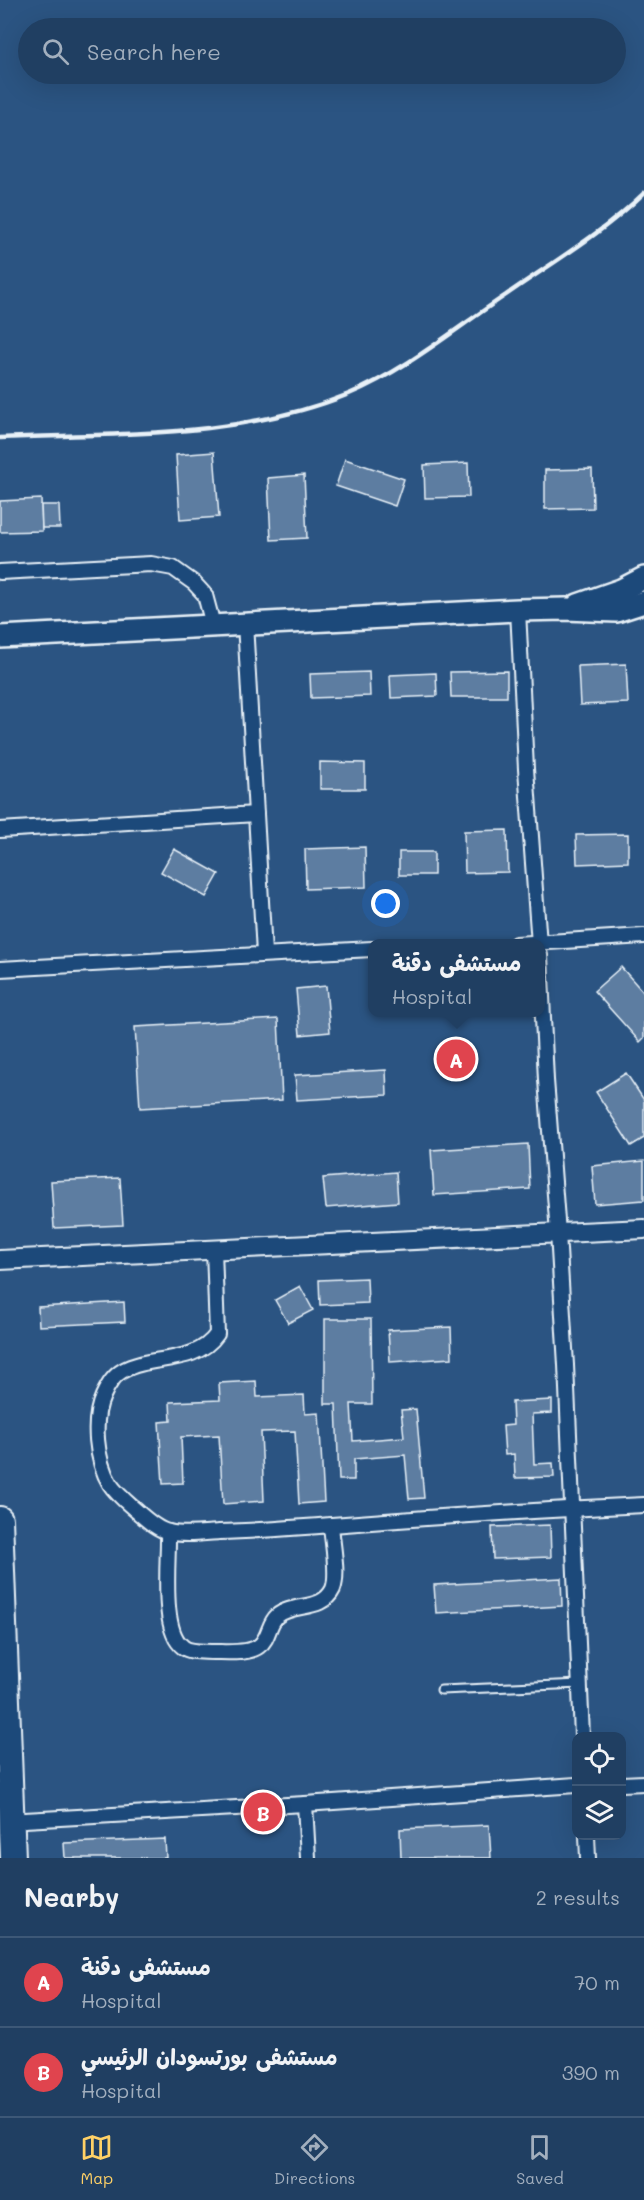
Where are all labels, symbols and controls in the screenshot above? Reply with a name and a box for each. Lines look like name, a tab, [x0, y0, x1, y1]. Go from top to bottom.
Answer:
search box	[18, 18, 626, 84]
icon: search	[39, 35, 72, 68]
text: Search here	[87, 37, 221, 66]
your location	[371, 889, 400, 918]
popup	[368, 939, 545, 1017]
text: مستشفى دقنة	[392, 948, 521, 977]
text: Hospital	[392, 983, 472, 1009]
pin: A	[436, 1036, 476, 1082]
map controls	[572, 1732, 626, 1840]
button: locate	[572, 1732, 626, 1786]
button: layers	[572, 1786, 626, 1840]
pin: B	[244, 1790, 282, 1834]
text: Nearby	[24, 1880, 119, 1914]
text: 2 results	[536, 1884, 620, 1910]
text: مستشفى دقنة	[81, 1952, 211, 1981]
text: A	[37, 1969, 50, 1995]
text: 70 m	[574, 1969, 620, 1995]
text: Hospital	[81, 1987, 162, 2013]
text: مستشفى بورتسودان الرئيسي	[81, 2042, 337, 2071]
text: B	[37, 2059, 50, 2085]
text: 390 m	[562, 2059, 620, 2085]
text: Hospital	[81, 2077, 162, 2103]
tab: Map	[80, 2131, 113, 2188]
tab: Directions	[274, 2131, 355, 2188]
tab: Saved	[516, 2131, 564, 2188]

